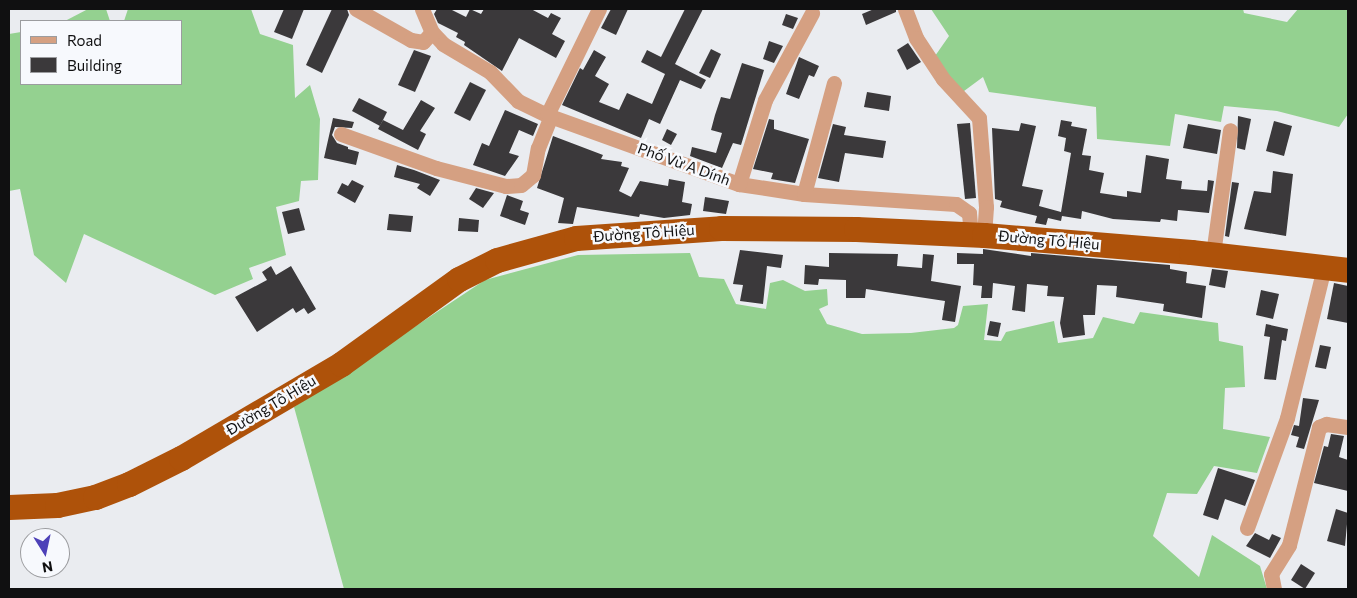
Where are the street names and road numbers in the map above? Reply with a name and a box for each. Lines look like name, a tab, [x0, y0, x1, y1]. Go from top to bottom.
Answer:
street label: Phố Vừ A Dính	[635, 139, 733, 189]
street label: Đường Tô Hiệu	[593, 220, 695, 246]
street label: Đường Tô Hiệu	[998, 227, 1100, 253]
street label: Đường Tô Hiệu	[223, 371, 319, 439]

